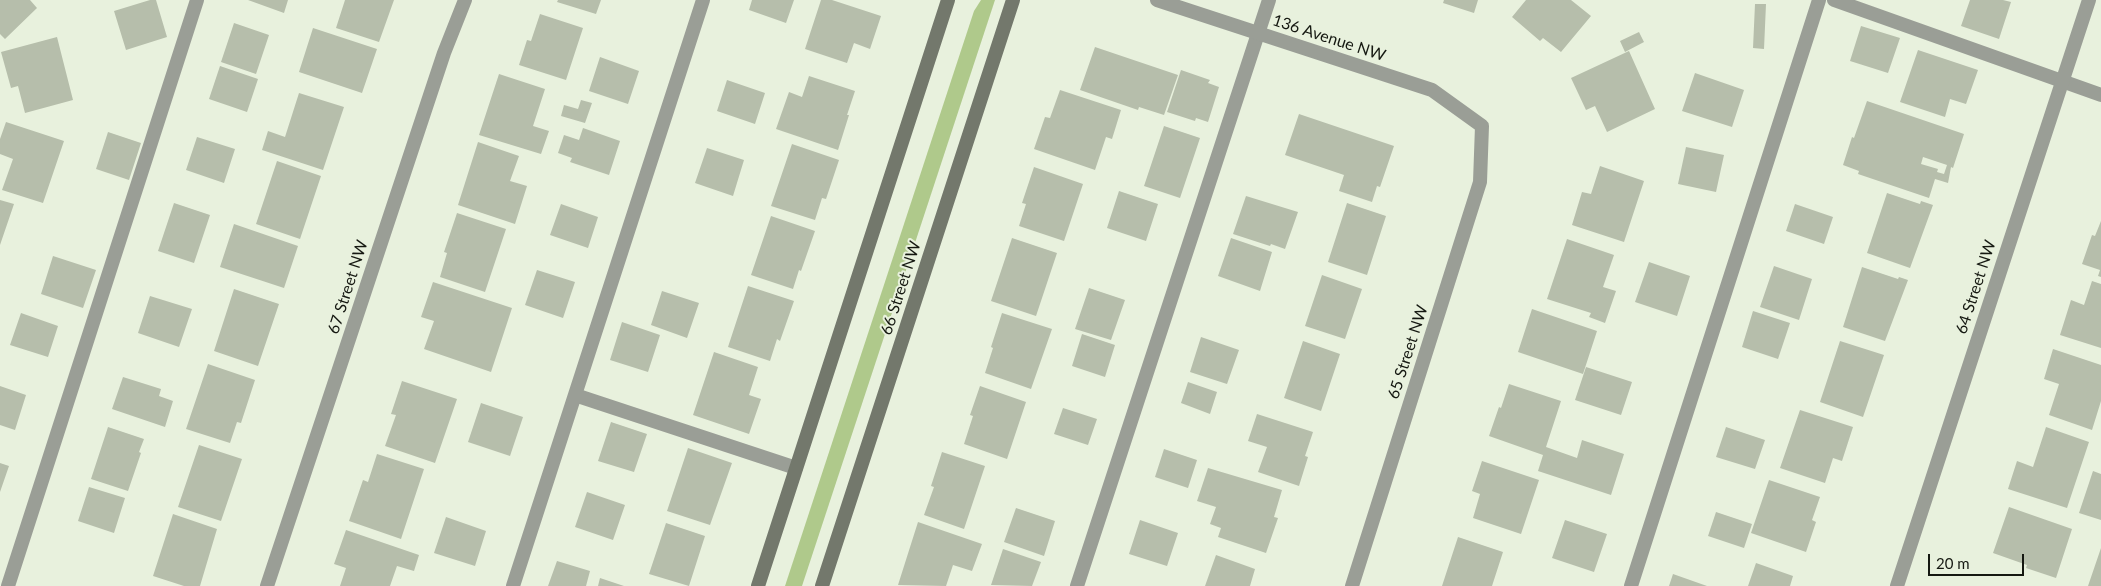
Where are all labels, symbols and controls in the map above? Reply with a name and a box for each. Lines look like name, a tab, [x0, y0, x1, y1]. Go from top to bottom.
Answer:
street label: 136 Avenue NW	[1270, 11, 1388, 65]
street label: 67 Street NW	[324, 238, 372, 336]
street label: 64 Street NW	[1952, 238, 2000, 336]
street label: 66 Street NW	[877, 239, 925, 337]
street label: 65 Street NW	[1384, 303, 1432, 401]
scale bar	[1931, 544, 2027, 576]
text: 20 m	[1936, 554, 1970, 572]

